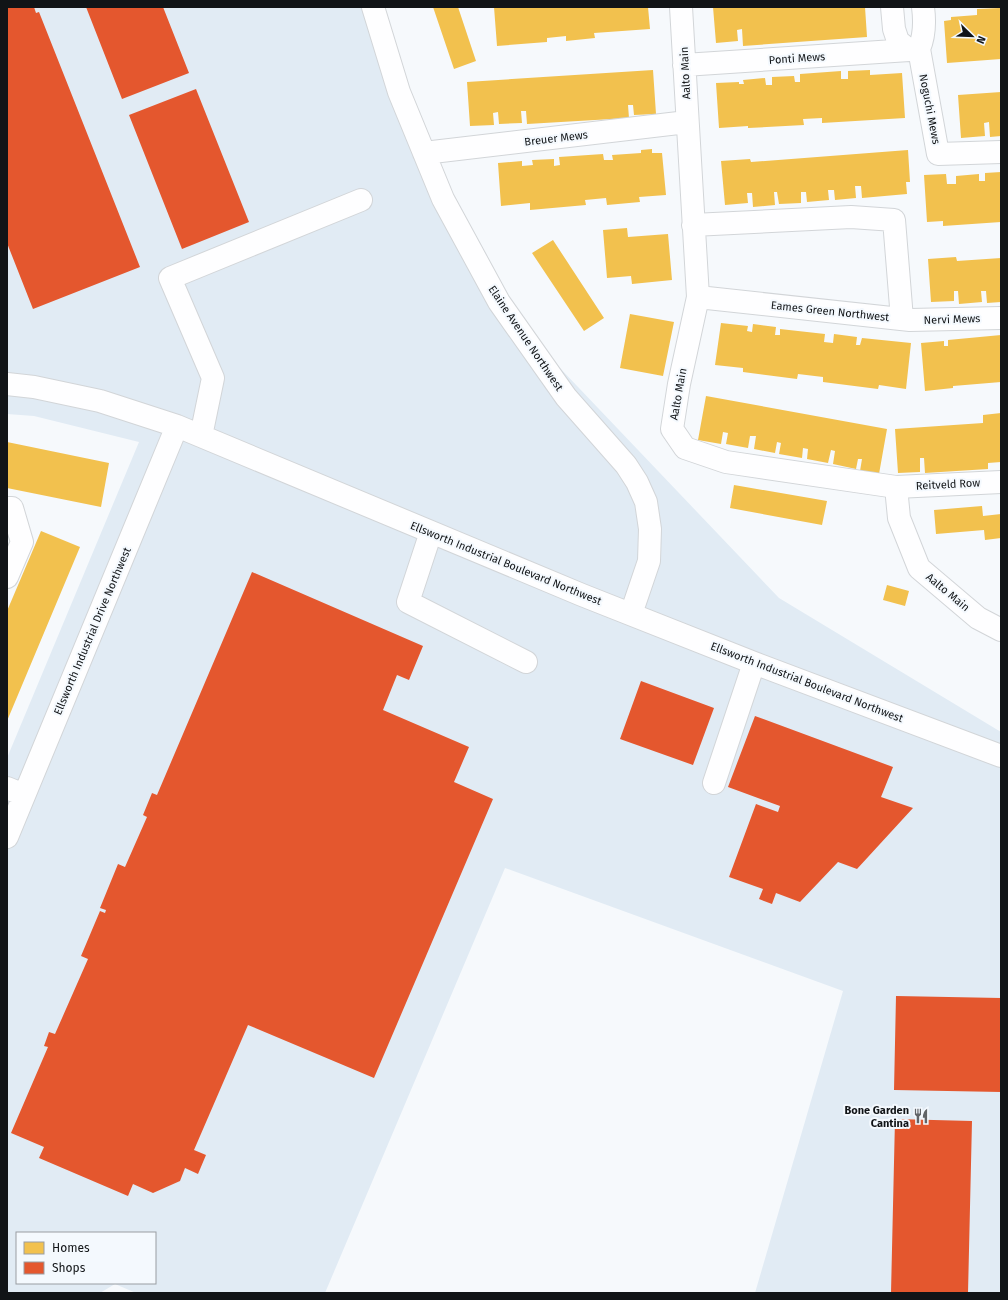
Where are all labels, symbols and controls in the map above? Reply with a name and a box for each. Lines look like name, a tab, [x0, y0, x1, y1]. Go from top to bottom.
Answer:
north arrow	[952, 16, 992, 56]
text: N	[973, 34, 988, 46]
street label: Aalto Main	[678, 46, 693, 100]
street label: Ponti Mews	[768, 50, 826, 67]
street label: Noguchi Mews	[916, 73, 943, 145]
street label: Breuer Mews	[524, 128, 588, 149]
street label: Elaine Avenue Northwest	[485, 283, 566, 394]
street label: Eames Green Northwest	[770, 299, 890, 324]
street label: Nervi Mews	[923, 312, 981, 327]
street label: Aalto Main	[668, 367, 689, 421]
street label: Reitveld Row	[916, 476, 981, 493]
street label: Ellsworth Industrial Boulevard Northwest	[408, 519, 603, 608]
street label: Ellsworth Industrial Drive Northwest	[51, 545, 134, 717]
street label: Aalto Main	[923, 570, 972, 614]
street label: Ellsworth Industrial Boulevard Northwest	[709, 640, 905, 725]
place label: Bone Garden Cantina	[845, 1104, 909, 1130]
restaurant icon: Bone Garden Cantina	[912, 1107, 930, 1125]
legend	[16, 1232, 156, 1284]
text: Homes	[52, 1241, 90, 1255]
text: Shops	[52, 1261, 86, 1275]

